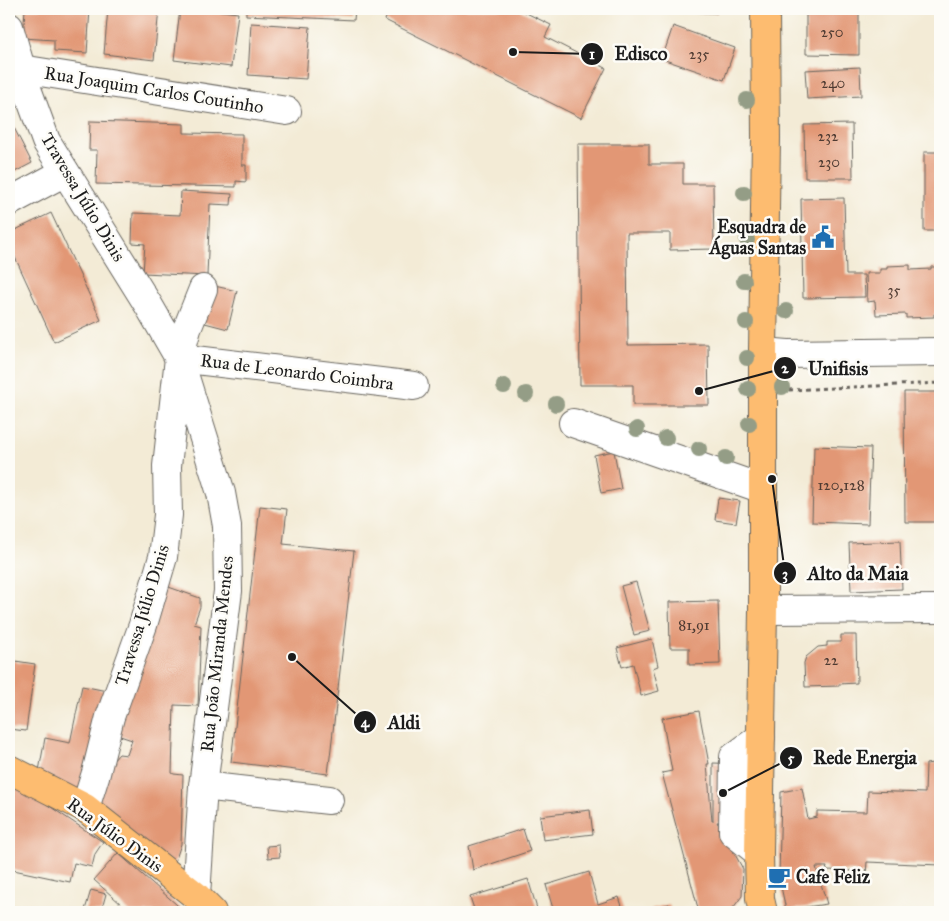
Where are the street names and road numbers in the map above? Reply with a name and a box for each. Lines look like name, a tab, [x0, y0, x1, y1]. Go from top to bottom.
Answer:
street label: Rua Joaquim Carlos Coutinho	[43, 62, 265, 119]
street label: Travessa Júlio Dinis	[35, 129, 130, 266]
street label: Rua de Leonardo Coimbra	[199, 349, 395, 395]
street label: Travessa Júlio Dinis	[110, 542, 175, 688]
street label: Rua João Miranda Mendes	[196, 555, 239, 753]
street label: Rua Júlio Dinis	[62, 793, 167, 878]

